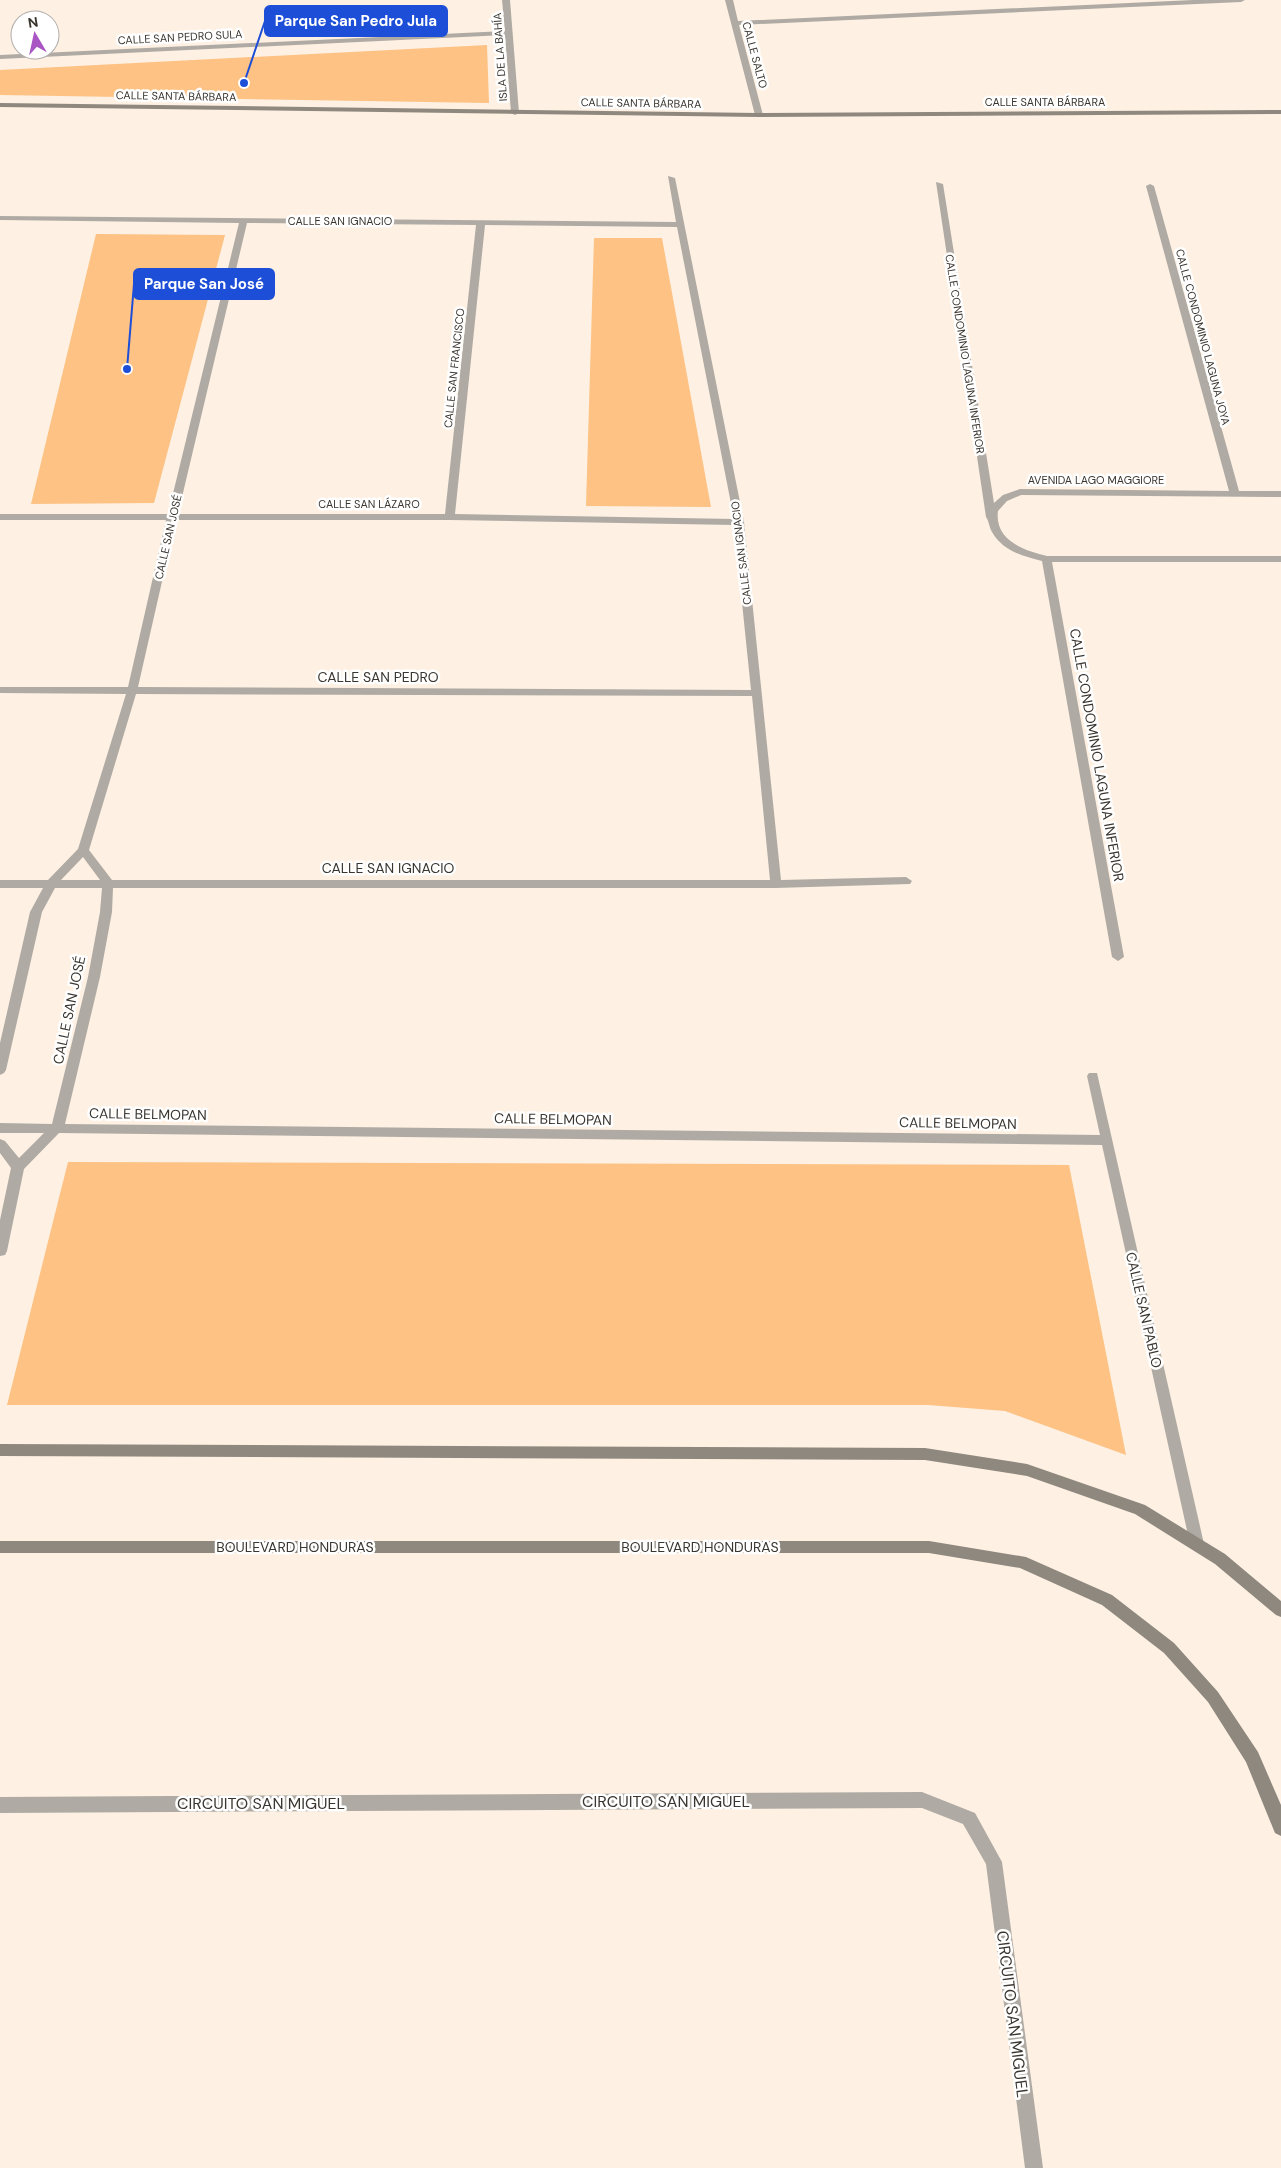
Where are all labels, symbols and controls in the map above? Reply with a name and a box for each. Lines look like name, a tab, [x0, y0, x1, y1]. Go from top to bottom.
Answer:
callout: Parque San Pedro Jula	[265, 6, 447, 36]
north arrow	[10, 10, 60, 60]
text: Parque San Pedro Jula	[275, 11, 437, 31]
text: N	[27, 12, 39, 32]
street label: ISLA DE LA BAHÍA	[490, 12, 510, 102]
street label: CALLE SALTO	[739, 20, 771, 90]
street label: CALLE SAN PEDRO SULA	[117, 27, 243, 47]
street label: CALLE SANTA BÁRBARA	[116, 88, 236, 104]
street label: CALLE SANTA BÁRBARA	[581, 95, 701, 111]
street label: CALLE SANTA BÁRBARA	[985, 95, 1105, 109]
street label: CALLE SAN IGNACIO	[288, 214, 392, 228]
street label: CALLE CONDOMINIO LAGUNA JOYA	[1173, 247, 1233, 427]
street label: CALLE CONDOMINIO LAGUNA INFERIOR	[942, 253, 988, 455]
callout: Parque San José	[134, 269, 274, 299]
text: Parque San José	[144, 274, 264, 294]
street label: CALLE SAN FRANCISCO	[441, 307, 467, 429]
street label: AVENIDA LAGO MAGGIORE	[1028, 473, 1164, 487]
street label: CALLE SAN JOSÉ	[151, 493, 185, 581]
street label: CALLE SAN LÁZARO	[318, 497, 420, 511]
street label: CALLE SAN IGNACIO	[728, 500, 754, 606]
street label: CALLE CONDOMINIO LAGUNA INFERIOR	[1066, 627, 1128, 883]
street label: CALLE SAN PEDRO	[317, 668, 439, 686]
street label: CALLE SAN IGNACIO	[322, 859, 455, 877]
street label: CALLE SAN JOSÉ	[49, 954, 89, 1066]
street label: CALLE BELMOPAN	[89, 1104, 207, 1124]
street label: CALLE BELMOPAN	[494, 1109, 612, 1129]
street label: CALLE BELMOPAN	[899, 1113, 1017, 1133]
street label: CALLE SAN PABLO	[1122, 1250, 1166, 1370]
street label: BOULEVARD HONDURAS	[216, 1538, 374, 1556]
street label: BOULEVARD HONDURAS	[621, 1538, 779, 1556]
street label: CIRCUITO SAN MIGUEL	[582, 1791, 750, 1812]
street label: CIRCUITO SAN MIGUEL	[177, 1793, 345, 1814]
street label: CIRCUITO SAN MIGUEL	[992, 1929, 1033, 2099]

